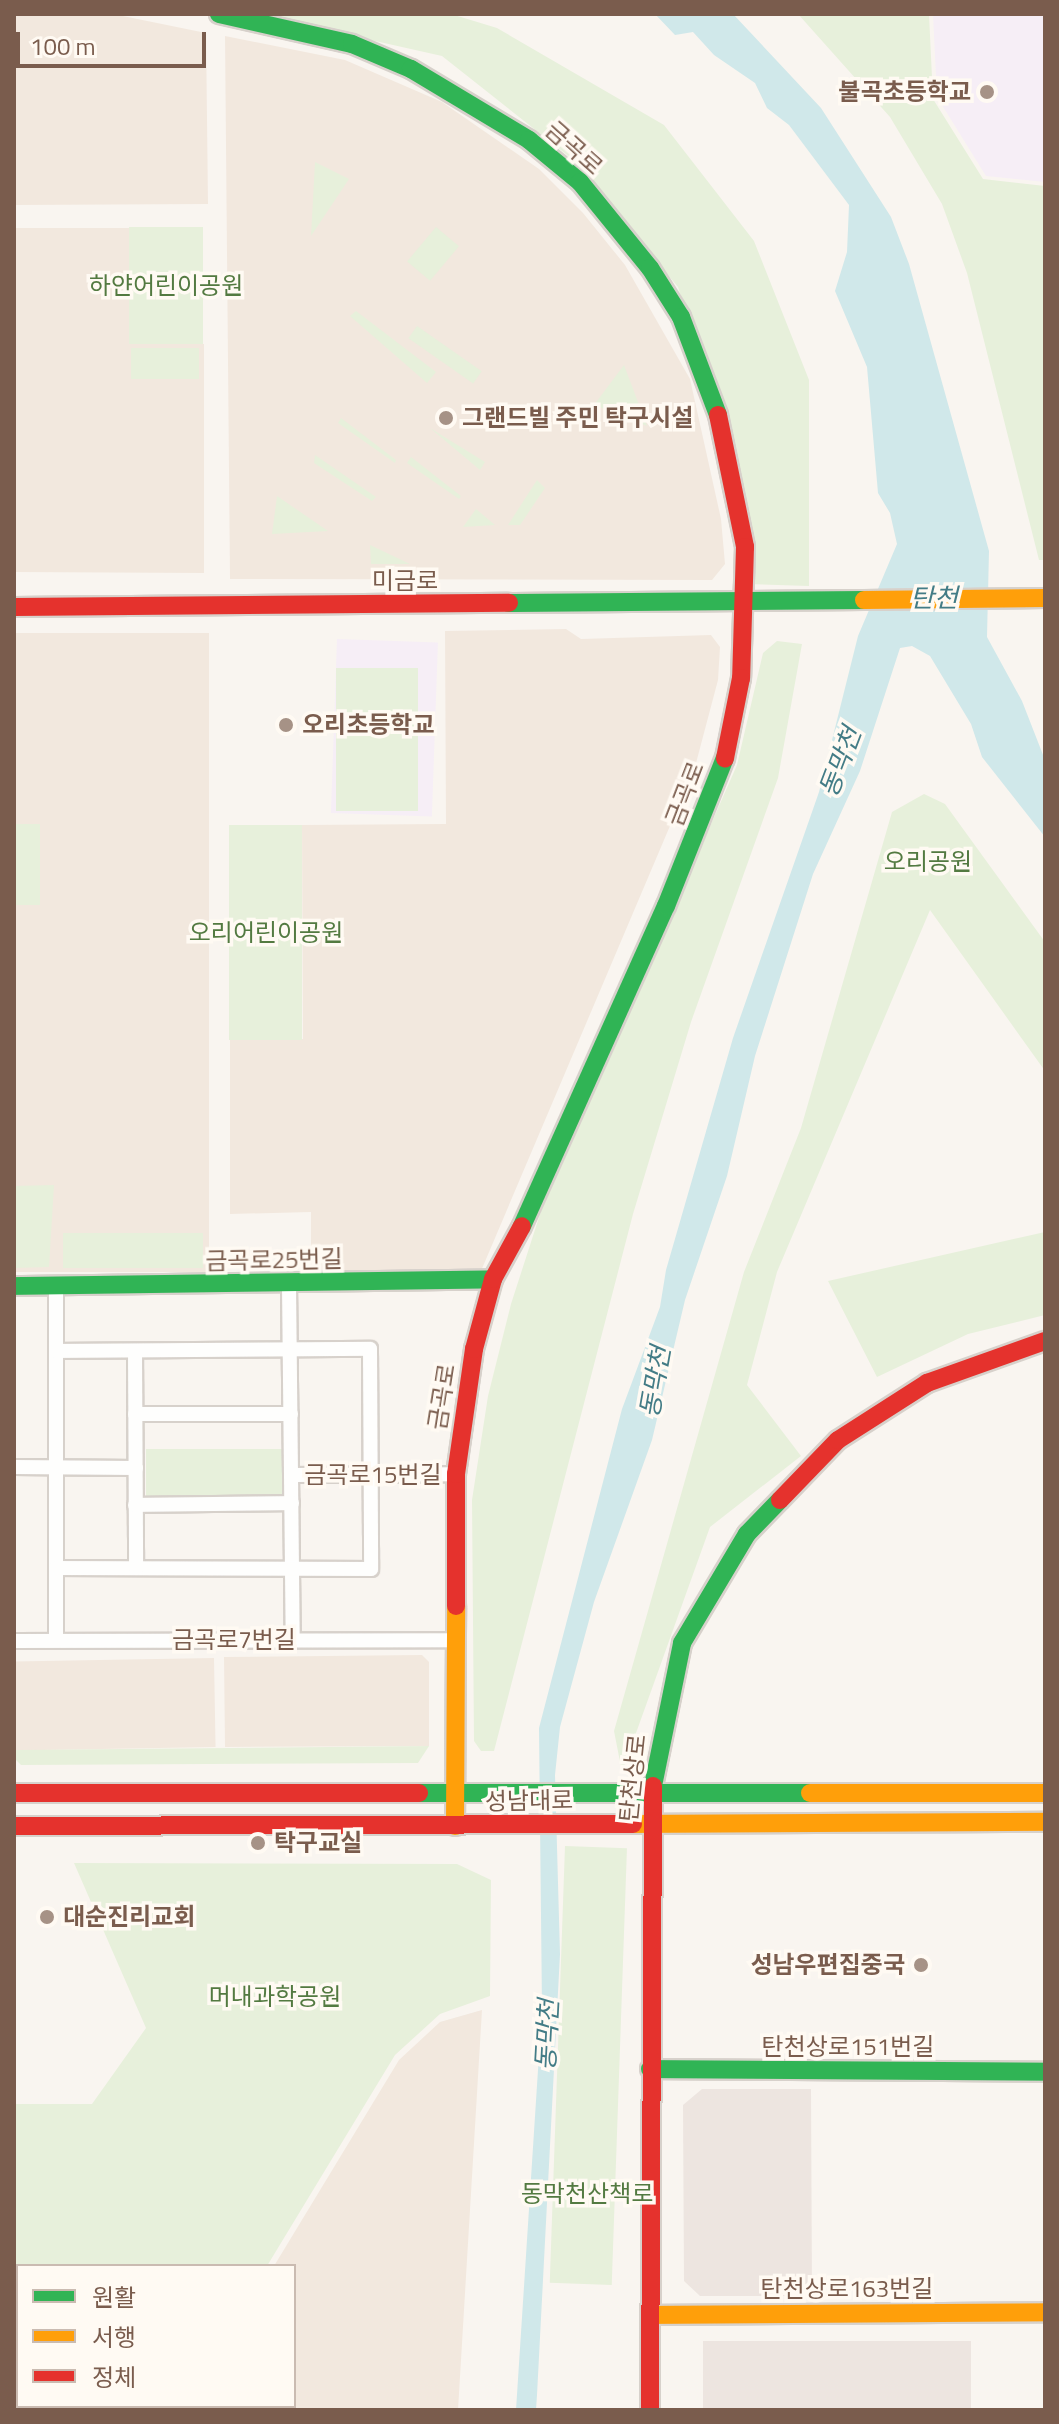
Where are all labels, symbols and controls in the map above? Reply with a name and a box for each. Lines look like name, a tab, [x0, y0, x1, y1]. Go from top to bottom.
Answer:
scale bar	[20, 16, 210, 66]
text: 100 m	[30, 28, 96, 64]
place label: 불곡초등학교	[839, 78, 971, 106]
marker: 불곡초등학교	[978, 83, 996, 101]
street label: 금곡로	[540, 115, 608, 181]
park label: 하얀어린이공원	[89, 272, 243, 300]
place label: 그랜드빌 주민 탁구시설	[462, 404, 693, 432]
marker: 그랜드빌 주민 탁구시설	[437, 409, 455, 427]
street label: 미금로	[372, 567, 438, 595]
water label: 탄천	[910, 582, 958, 614]
place label: 오리초등학교	[302, 711, 434, 739]
marker: 오리초등학교	[277, 716, 295, 734]
water label: 동막천	[813, 723, 867, 801]
street label: 금곡로	[660, 758, 710, 830]
park label: 오리공원	[884, 848, 972, 876]
park label: 오리어린이공원	[189, 919, 343, 947]
street label: 금곡로25번길	[205, 1244, 343, 1276]
water label: 동막천	[633, 1344, 677, 1420]
street label: 금곡로	[423, 1362, 461, 1432]
street label: 금곡로15번길	[304, 1461, 442, 1489]
street label: 금곡로7번길	[172, 1626, 296, 1654]
street label: 탄천상로	[614, 1733, 652, 1823]
street label: 성남대로	[485, 1786, 573, 1816]
place label: 탁구교실	[274, 1829, 362, 1857]
marker: 탁구교실	[249, 1834, 267, 1852]
place label: 대순진리교회	[63, 1903, 195, 1931]
marker: 대순진리교회	[38, 1908, 56, 1926]
place label: 성남우편집중국	[750, 1951, 905, 1979]
marker: 성남우편집중국	[912, 1956, 930, 1974]
park label: 머내과학공원	[209, 1983, 341, 2011]
water label: 동막천	[530, 1998, 564, 2072]
street label: 탄천상로151번길	[762, 2033, 934, 2061]
park label: 동막천산책로	[521, 2180, 653, 2208]
legend	[16, 2264, 296, 2408]
street label: 탄천상로163번길	[761, 2275, 933, 2303]
text: 원활	[92, 2279, 136, 2315]
text: 서행	[92, 2319, 136, 2355]
text: 정체	[92, 2359, 136, 2395]

